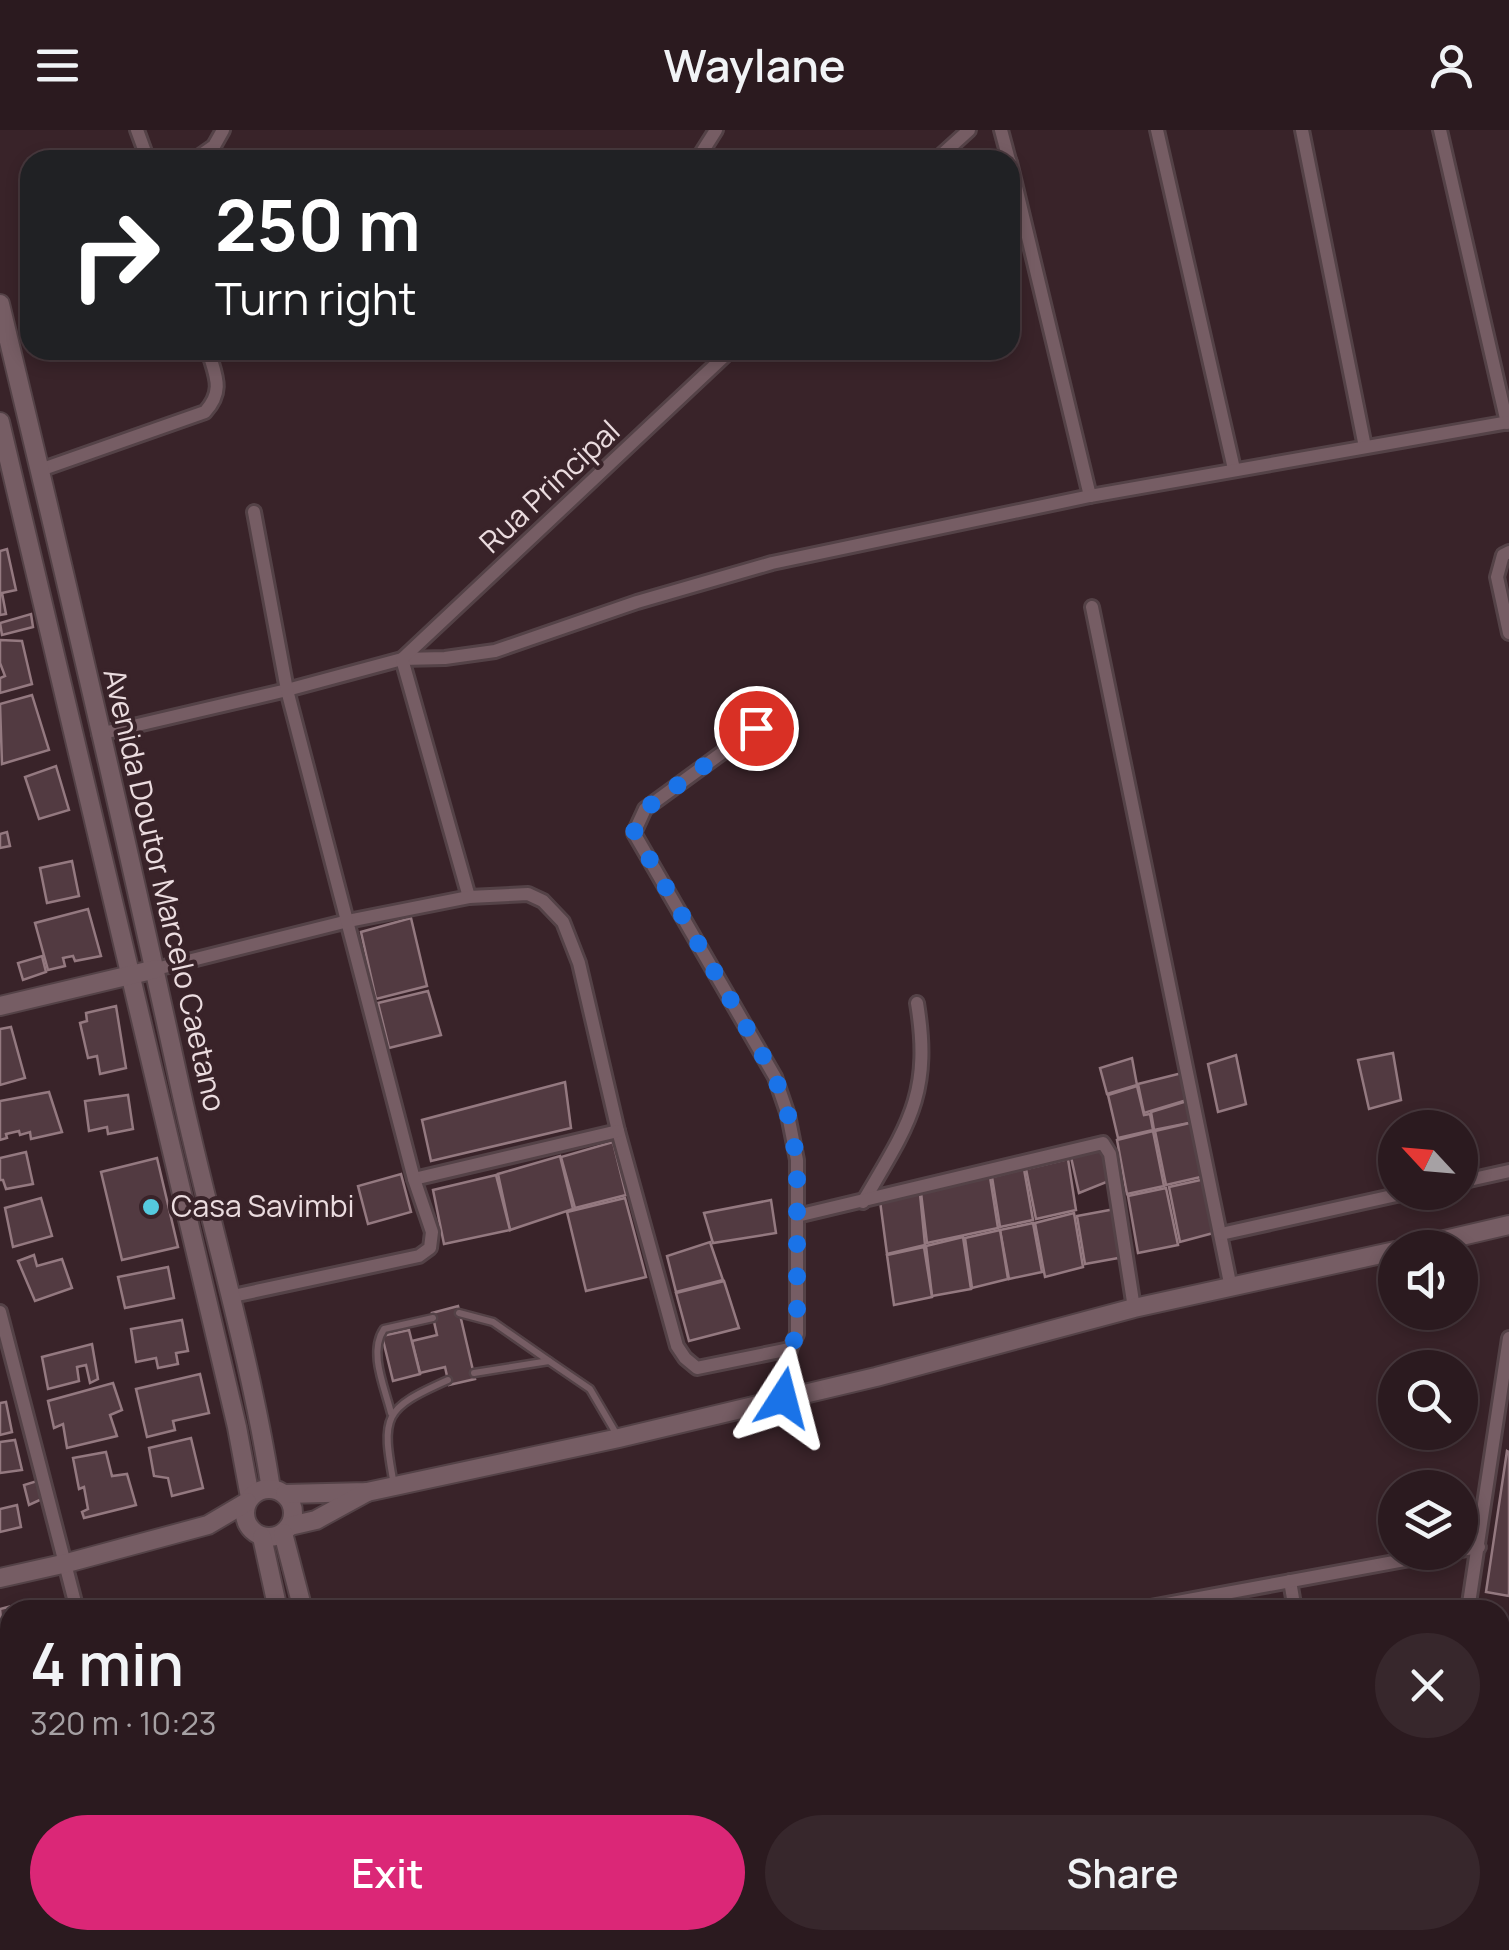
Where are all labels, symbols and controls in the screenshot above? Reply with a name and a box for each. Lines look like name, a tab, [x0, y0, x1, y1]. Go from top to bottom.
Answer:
text: Waylane	[664, 34, 846, 96]
icon: menu	[30, 38, 85, 93]
icon: person	[1424, 38, 1479, 93]
text: 250 m	[215, 176, 421, 272]
icon: right	[50, 190, 180, 320]
text: Turn right	[215, 267, 416, 329]
street label: Rua Principal	[470, 410, 628, 561]
street label: Avenida Doutor Marcelo Caetano	[95, 664, 236, 1115]
pin	[714, 686, 799, 771]
icon: arrive	[729, 701, 784, 756]
north arrow	[1378, 1110, 1478, 1210]
map controls	[1378, 1110, 1478, 1570]
place label: Casa Savimbi	[171, 1185, 355, 1226]
marker: Casa Savimbi	[140, 1196, 162, 1218]
button: sound	[1378, 1230, 1478, 1330]
position arrow	[731, 1346, 835, 1450]
button: search	[1378, 1350, 1478, 1450]
button: layers	[1378, 1470, 1478, 1570]
text: 4 min	[30, 1622, 184, 1704]
button: close	[1375, 1633, 1480, 1738]
text: 320 m · 10:23	[30, 1701, 217, 1745]
button: Exit	[30, 1815, 745, 1930]
button: Share	[765, 1815, 1480, 1930]

